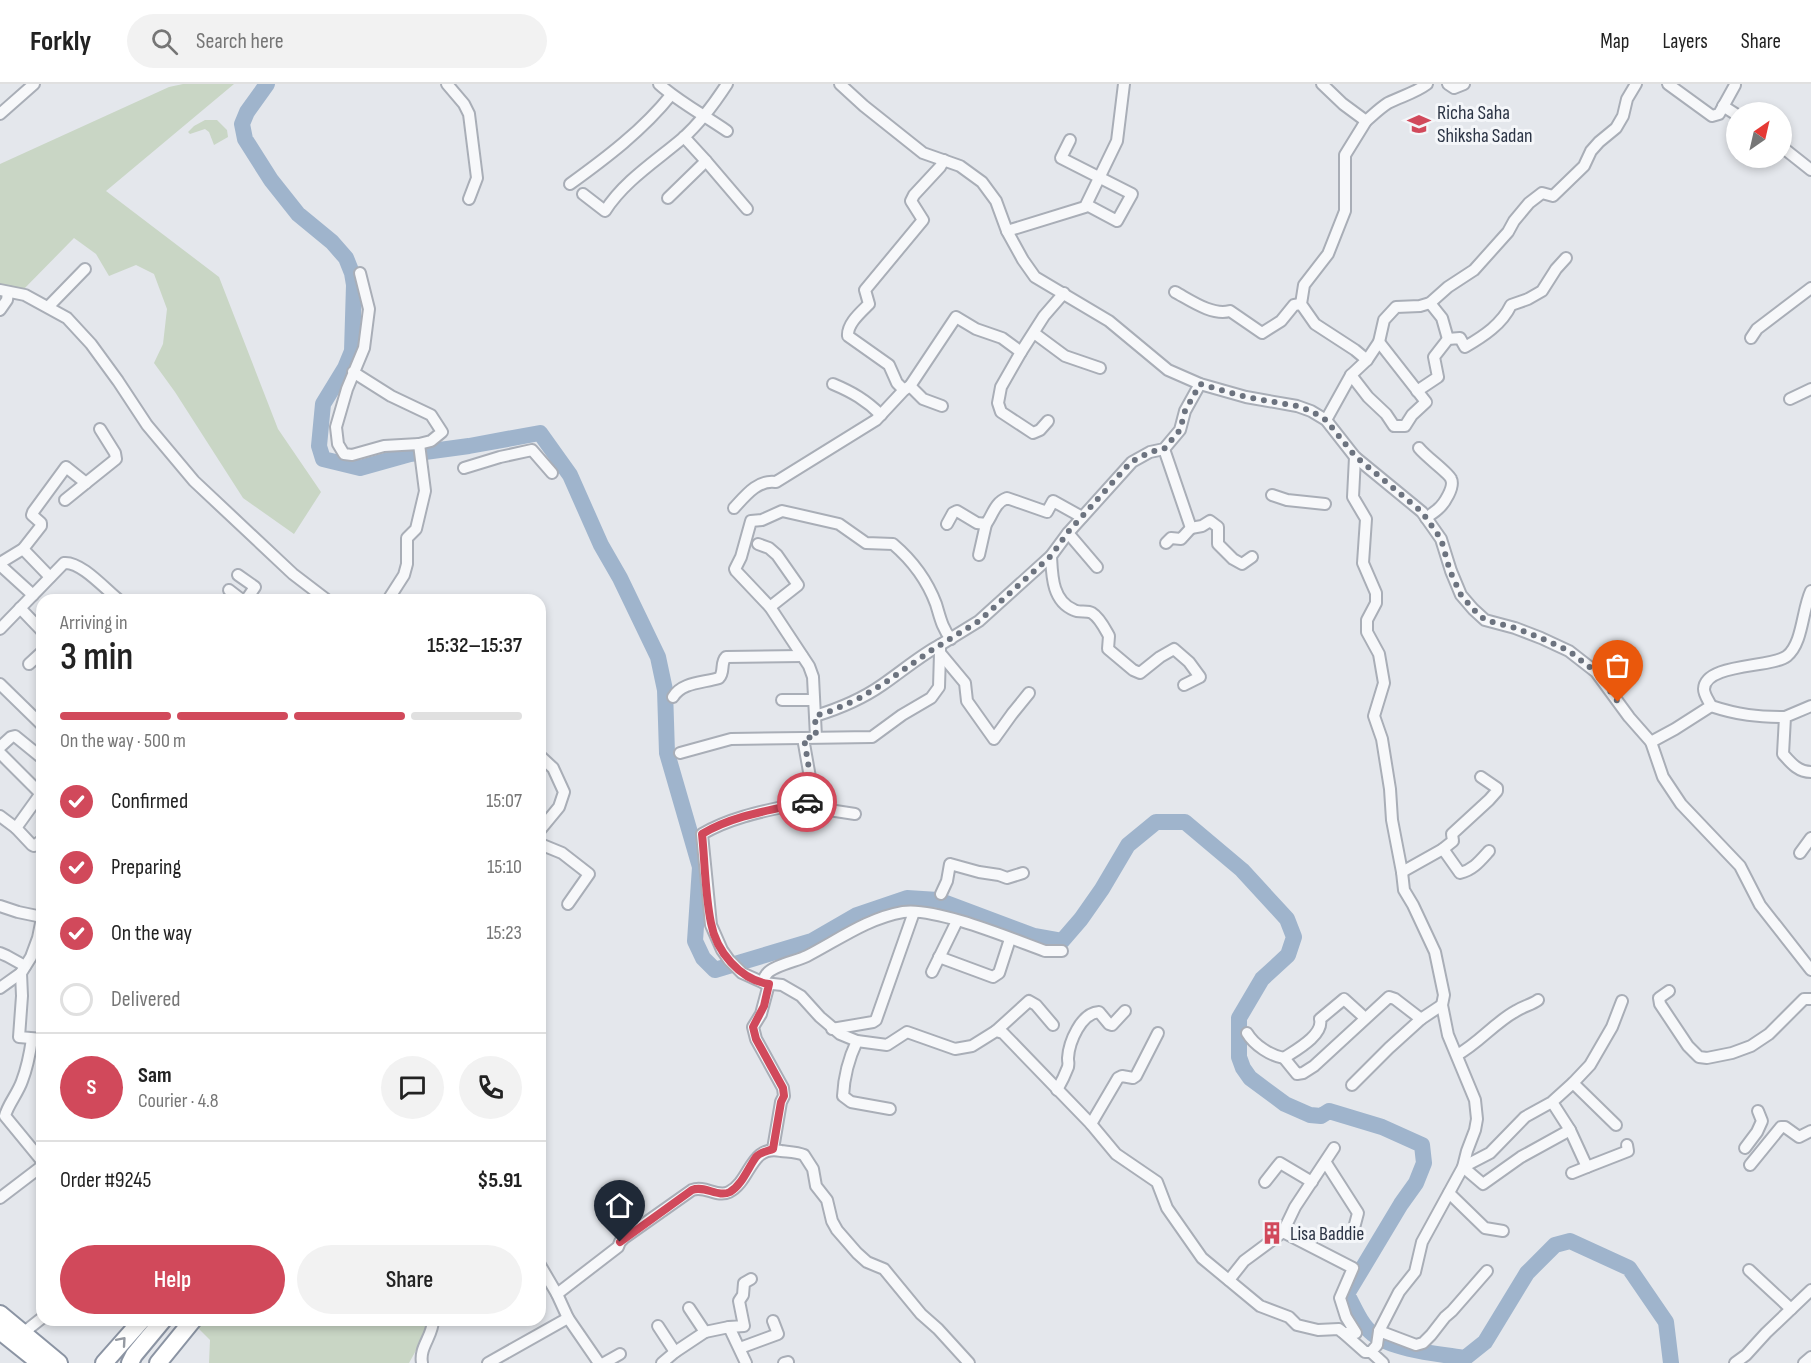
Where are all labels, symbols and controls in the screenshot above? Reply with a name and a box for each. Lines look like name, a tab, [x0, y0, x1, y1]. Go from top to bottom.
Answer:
search box	[127, 14, 547, 68]
text: Forkly	[30, 25, 91, 58]
icon: search	[148, 25, 181, 58]
text: Search here	[196, 28, 284, 55]
text: Map	[1600, 29, 1629, 54]
text: Layers	[1662, 29, 1708, 54]
text: Share	[1741, 29, 1781, 54]
place label: Richa Saha Shiksha Sadan	[1437, 101, 1533, 148]
north arrow	[1726, 102, 1792, 168]
map controls	[1726, 102, 1792, 168]
school or university icon: Richa Saha Shiksha Sadan	[1406, 111, 1432, 137]
text: Arriving in	[60, 611, 128, 635]
text: 15:32–15:37	[427, 632, 522, 659]
text: 3 min	[60, 634, 133, 681]
pin	[1592, 640, 1643, 702]
icon: bag	[1601, 649, 1634, 682]
text: On the way · 500 m	[60, 729, 186, 753]
courier	[777, 772, 837, 832]
icon: check	[60, 785, 93, 818]
icon: car	[791, 786, 824, 819]
text: Confirmed	[111, 788, 188, 815]
text: 15:07	[486, 789, 522, 813]
icon: check	[60, 851, 93, 884]
text: Preparing	[111, 854, 181, 881]
text: 15:10	[487, 855, 522, 879]
icon: check	[60, 917, 93, 950]
text: On the way	[111, 920, 192, 947]
text: 15:23	[487, 921, 522, 945]
text: Delivered	[111, 986, 180, 1013]
button: chat	[381, 1056, 444, 1119]
button: phone	[459, 1056, 522, 1119]
text: Sam	[138, 1062, 172, 1089]
text: S	[87, 1074, 96, 1101]
text: Courier · 4.8	[138, 1089, 219, 1113]
text: Order #9245	[60, 1167, 151, 1194]
text: $5.91	[477, 1167, 522, 1194]
pin	[594, 1180, 645, 1242]
icon: home	[603, 1189, 636, 1222]
building icon: Lisa Baddie	[1259, 1220, 1285, 1246]
place label: Lisa Baddie	[1290, 1222, 1364, 1246]
button: Help	[60, 1245, 285, 1314]
button: Share	[297, 1245, 522, 1314]
one-way arrow	[115, 1337, 126, 1348]

